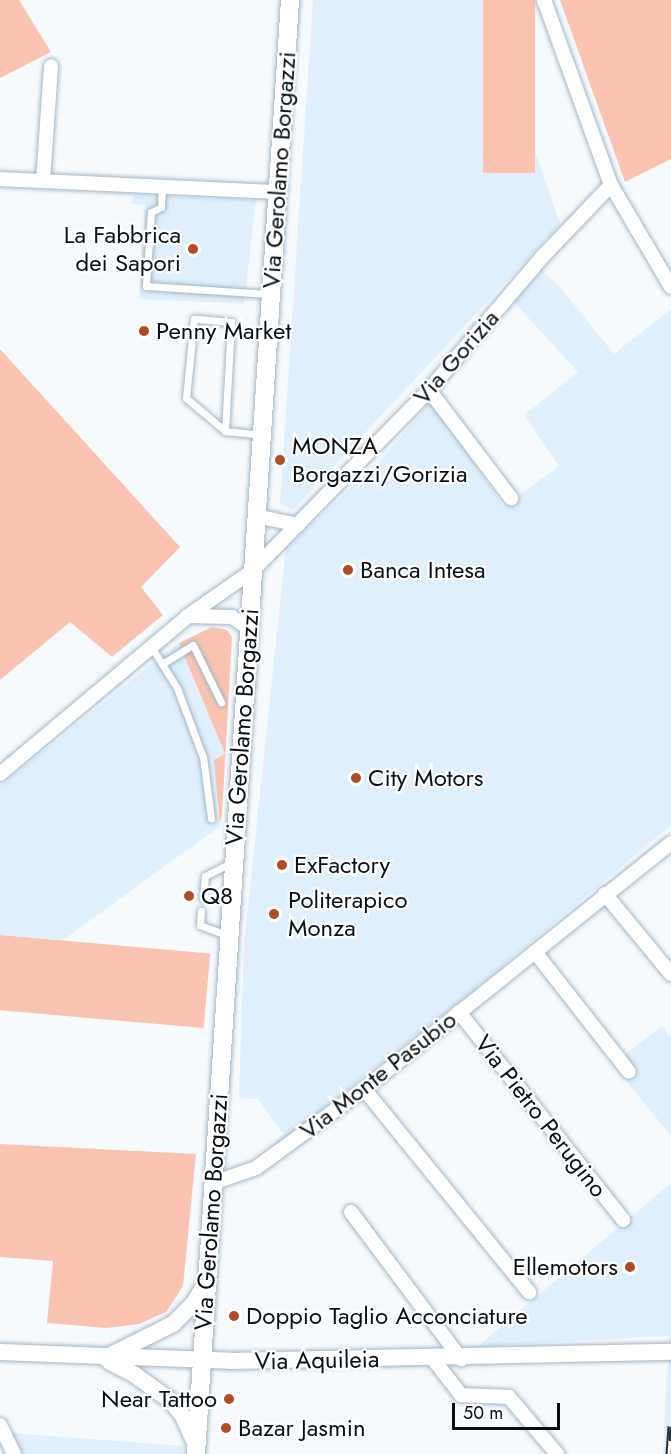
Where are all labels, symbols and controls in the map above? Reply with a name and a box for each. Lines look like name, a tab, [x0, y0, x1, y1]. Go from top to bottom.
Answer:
street label: Via Gerolamo Borgazzi	[256, 51, 302, 289]
place label: La Fabbrica dei Sapori	[64, 221, 181, 277]
marker: La Fabbrica dei Sapori	[186, 242, 200, 256]
street label: Via Gorizia	[407, 304, 505, 410]
place label: Penny Market	[156, 317, 291, 345]
marker: Penny Market	[137, 324, 151, 338]
place label: MONZA Borgazzi/Gorizia	[292, 432, 468, 488]
marker: MONZA Borgazzi/Gorizia	[273, 453, 287, 467]
place label: Banca Intesa	[360, 556, 486, 584]
marker: Banca Intesa	[341, 563, 355, 577]
street label: Via Gerolamo Borgazzi	[219, 608, 265, 846]
place label: City Motors	[368, 764, 484, 792]
marker: City Motors	[349, 771, 363, 785]
place label: ExFactory	[294, 851, 390, 879]
marker: ExFactory	[275, 858, 289, 872]
place label: Q8	[201, 882, 233, 910]
place label: Politerapico Monza	[288, 886, 408, 942]
marker: Q8	[182, 889, 196, 903]
marker: Politerapico Monza	[265, 905, 283, 923]
street label: Via Monte Pasubio	[294, 1005, 462, 1145]
street label: Via Pietro Perugino	[469, 1029, 613, 1203]
street label: Via Gerolamo Borgazzi	[188, 1093, 234, 1331]
place label: Ellemotors	[513, 1253, 618, 1281]
marker: Ellemotors	[623, 1260, 637, 1274]
place label: Doppio Taglio Acconciature	[246, 1302, 528, 1330]
marker: Doppio Taglio Acconciature	[227, 1309, 241, 1323]
street label: Via Aquileia	[254, 1345, 380, 1375]
place label: Near Tattoo	[101, 1385, 217, 1413]
scale bar	[455, 1391, 563, 1429]
marker: Near Tattoo	[222, 1392, 236, 1406]
text: 50 m	[463, 1400, 503, 1426]
place label: Bazar Jasmin	[238, 1414, 365, 1442]
marker: Bazar Jasmin	[219, 1421, 233, 1435]

